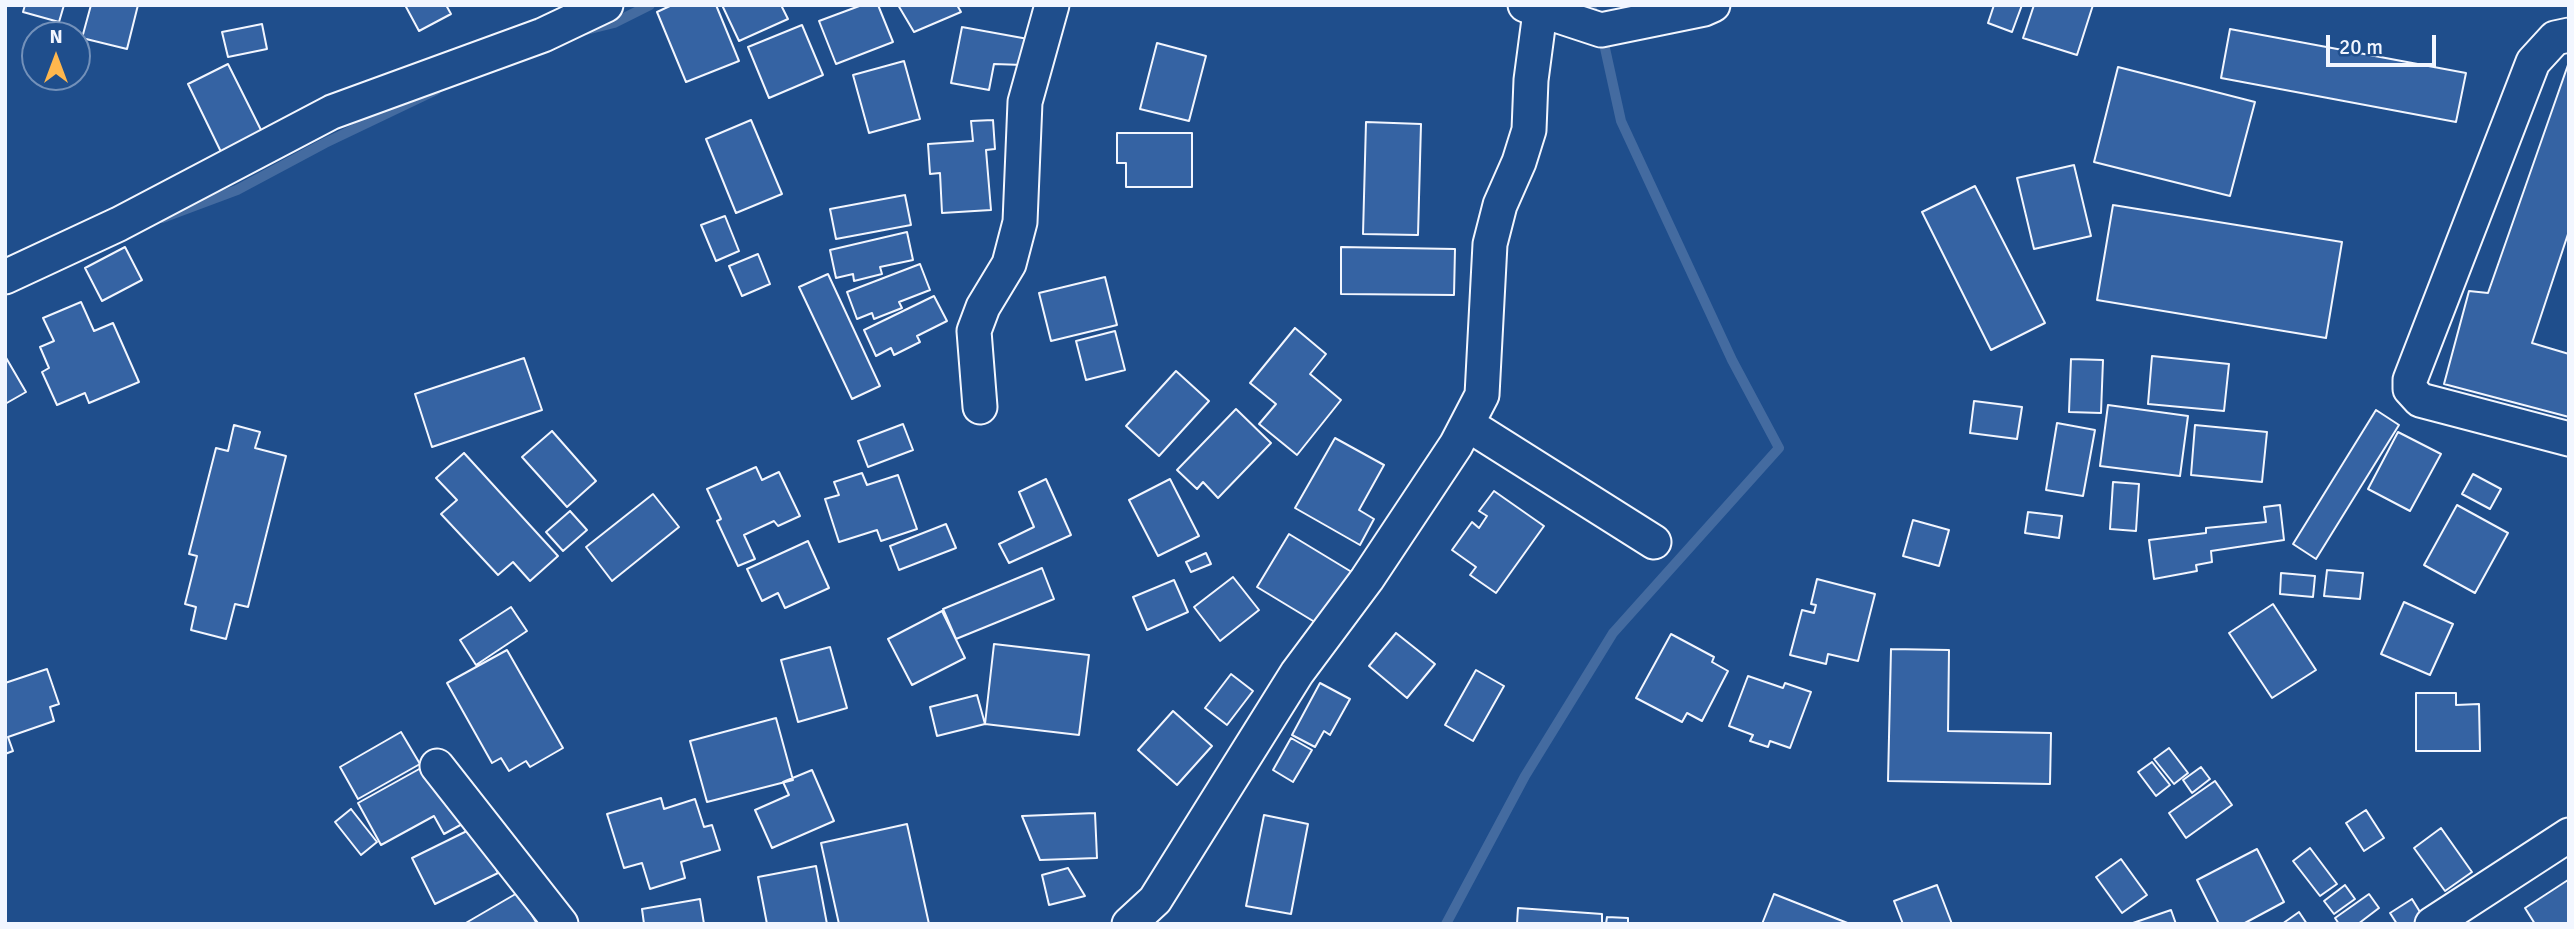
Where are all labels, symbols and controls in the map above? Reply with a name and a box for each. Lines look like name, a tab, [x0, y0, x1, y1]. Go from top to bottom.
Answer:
north arrow	[21, 21, 91, 91]
scale bar	[2329, 21, 2439, 65]
text: N	[49, 25, 63, 49]
text: 20 m	[2339, 34, 2383, 60]

